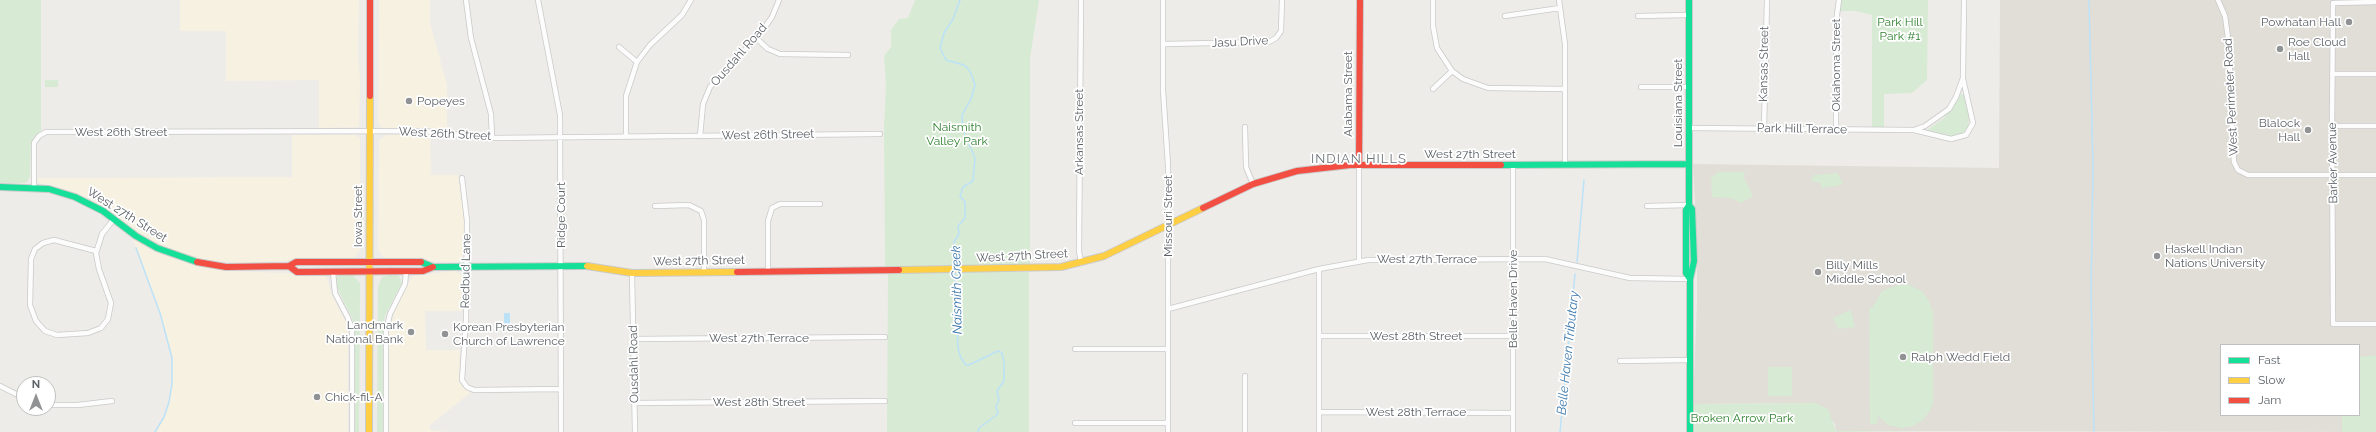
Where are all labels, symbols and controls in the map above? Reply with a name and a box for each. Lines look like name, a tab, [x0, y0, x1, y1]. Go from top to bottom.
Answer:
park label: Park Hill Park #1	[1877, 15, 1923, 43]
place label: Powhatan Hall	[2261, 15, 2341, 29]
marker: Powhatan Hall	[2344, 17, 2354, 27]
street label: Oklahoma Street	[1829, 18, 1843, 112]
street label: Ousdahl Road	[708, 21, 770, 89]
street label: Kansas Street	[1756, 26, 1772, 102]
street label: Jasu Drive	[1211, 33, 1269, 51]
place label: Roe Cloud Hall	[2288, 35, 2346, 63]
street label: West Perimeter Road	[2221, 38, 2241, 156]
marker: Roe Cloud Hall	[2275, 44, 2285, 54]
street label: Alabama Street	[1341, 51, 1355, 137]
street label: Louisiana Street	[1671, 59, 1685, 147]
street label: Arkansas Street	[1072, 89, 1086, 175]
place label: Popeyes	[417, 94, 465, 108]
marker: Popeyes	[404, 96, 414, 106]
place label: Blalock Hall	[2259, 116, 2300, 144]
park label: Naismith Valley Park	[926, 120, 988, 148]
street label: Park Hill Terrace	[1757, 121, 1847, 137]
street label: Barker Avenue	[2325, 122, 2341, 204]
street label: West 26th Street	[398, 124, 492, 144]
street label: West 26th Street	[75, 125, 167, 139]
marker: Blalock Hall	[2303, 125, 2313, 135]
street label: West 26th Street	[722, 127, 814, 143]
street label: West 27th Street	[1424, 147, 1516, 161]
district label: INDIAN HILLS	[1311, 151, 1407, 167]
street label: Missouri Street	[1161, 175, 1175, 257]
street label: Ridge Court	[554, 182, 568, 248]
street label: West 27th Street	[84, 185, 170, 245]
street label: Iowa Street	[351, 185, 365, 247]
street label: Redbud Lane	[458, 233, 474, 309]
place label: Haskell Indian Nations University	[2165, 242, 2265, 270]
water label: Naismith Creek	[948, 246, 966, 334]
street label: West 27th Street	[976, 246, 1068, 266]
street label: Belle Haven Drive	[1506, 250, 1520, 348]
marker: Haskell Indian Nations University	[2152, 251, 2162, 261]
street label: West 27th Terrace	[1377, 252, 1477, 266]
street label: West 27th Street	[653, 253, 745, 269]
place label: Billy Mills Middle School	[1826, 258, 1906, 286]
marker: Billy Mills Middle School	[1813, 267, 1823, 277]
water label: Belle Haven Tributary	[1554, 290, 1582, 416]
place label: Landmark National Bank	[326, 318, 403, 346]
place label: Korean Presbyterian Church of Lawrence	[453, 320, 565, 348]
street label: Ousdahl Road	[626, 325, 642, 403]
marker: Landmark National Bank	[406, 327, 416, 337]
marker: Korean Presbyterian Church of Lawrence	[440, 329, 450, 339]
street label: West 28th Street	[1370, 329, 1462, 343]
street label: West 27th Terrace	[709, 331, 809, 345]
legend	[2220, 344, 2360, 416]
place label: Ralph Wedd Field	[1911, 350, 2010, 364]
marker: Ralph Wedd Field	[1898, 352, 1908, 362]
text: Fast	[2258, 353, 2281, 367]
text: Slow	[2258, 373, 2285, 387]
north arrow	[16, 376, 56, 416]
text: N	[32, 378, 40, 391]
place label: Chick-fil-A	[325, 390, 383, 404]
marker: Chick-fil-A	[312, 392, 322, 402]
text: Jam	[2258, 393, 2281, 407]
street label: West 28th Street	[713, 395, 805, 409]
street label: West 28th Terrace	[1366, 405, 1466, 419]
park label: Broken Arrow Park	[1691, 411, 1793, 425]

